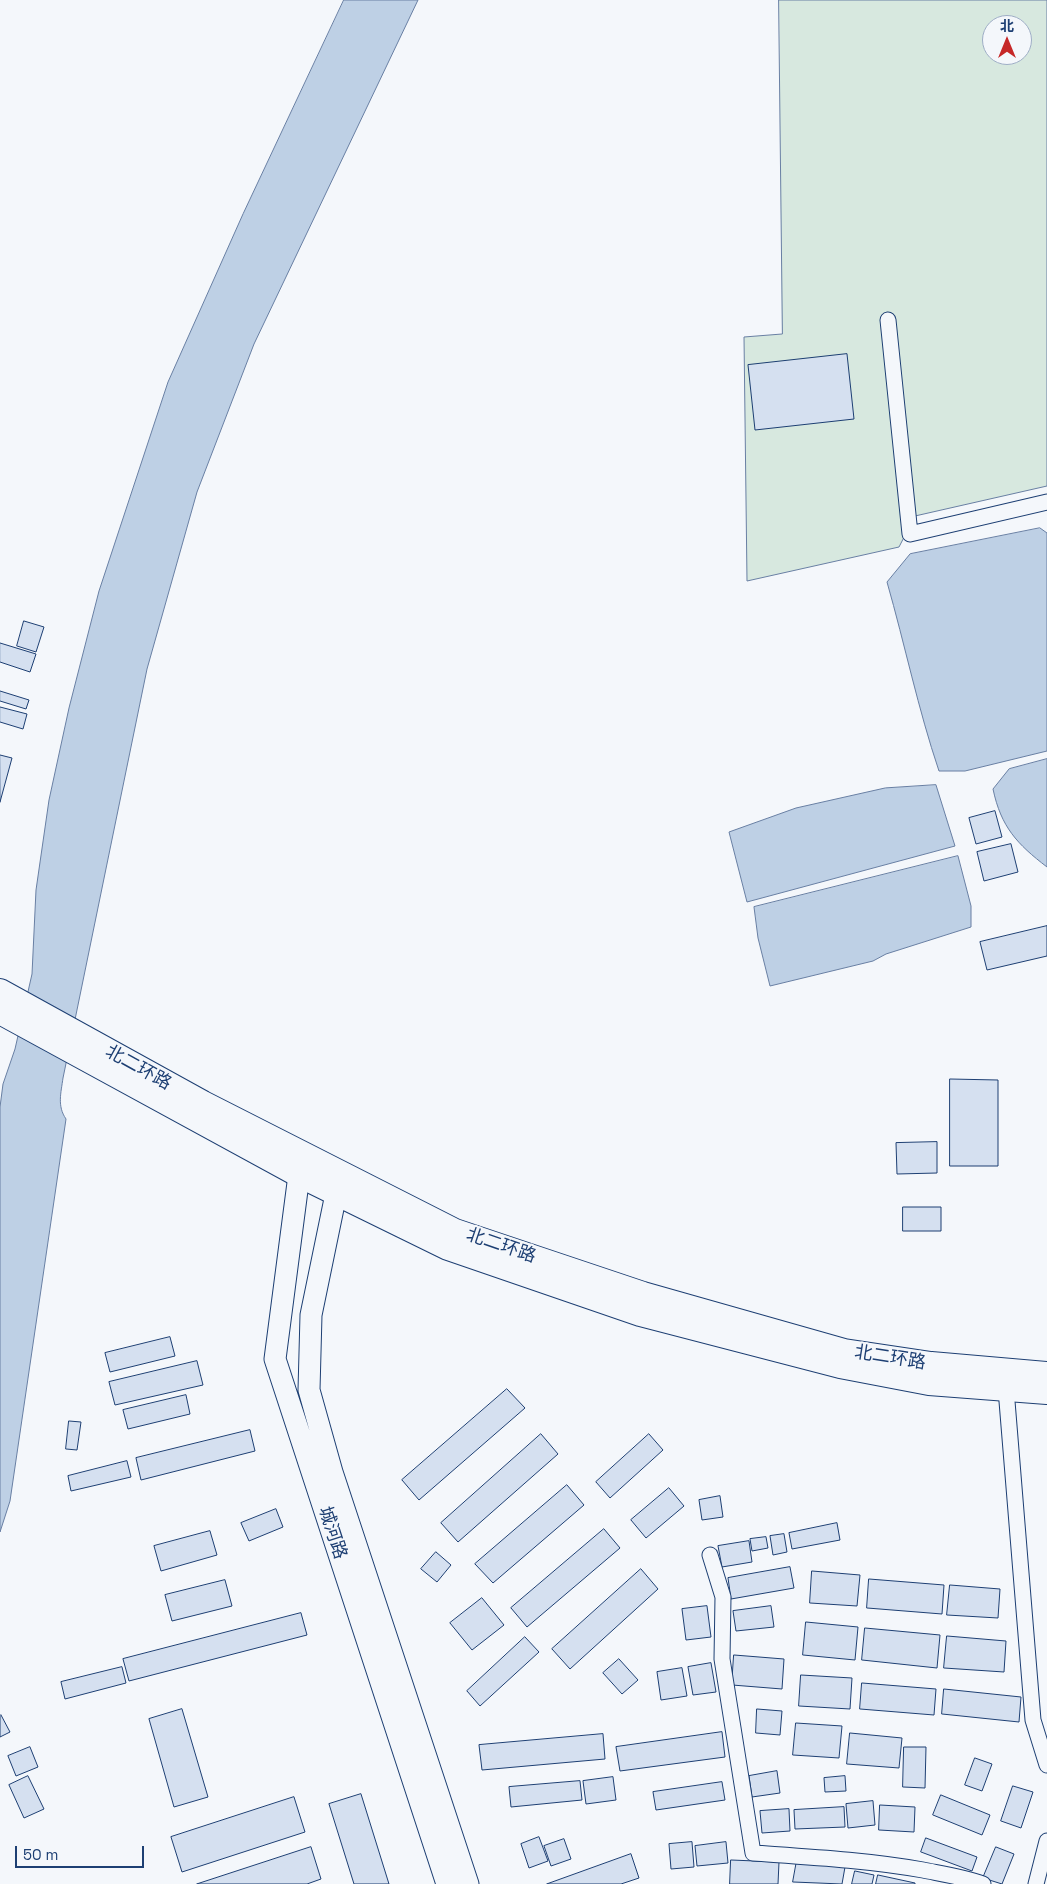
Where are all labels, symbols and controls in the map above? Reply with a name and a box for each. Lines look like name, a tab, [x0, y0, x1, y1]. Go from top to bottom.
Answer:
north arrow	[982, 15, 1032, 65]
text: 北	[1000, 17, 1014, 35]
street label: 北二环路	[101, 1041, 175, 1095]
street label: 北二环路	[463, 1224, 539, 1268]
street label: 北二环路	[853, 1342, 927, 1374]
street label: 城河路	[313, 1504, 351, 1562]
scale bar	[18, 1836, 146, 1868]
text: 50 m	[23, 1845, 58, 1864]

